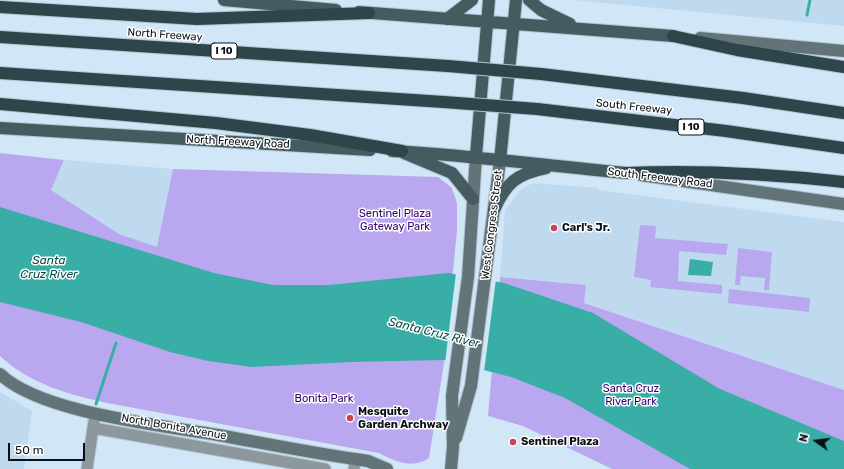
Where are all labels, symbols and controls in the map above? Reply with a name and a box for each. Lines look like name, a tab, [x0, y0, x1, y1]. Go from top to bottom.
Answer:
street label: North Freeway	[127, 26, 203, 44]
road number: I 10	[211, 43, 237, 59]
street label: South Freeway	[595, 96, 673, 118]
road number: I 10	[678, 119, 704, 135]
street label: North Freeway Road	[186, 133, 290, 151]
street label: South Freeway Road	[607, 165, 713, 191]
street label: West Congress Street	[479, 170, 505, 280]
park label: Sentinel Plaza Gateway Park	[359, 207, 431, 233]
place label: Carl's Jr.	[562, 221, 610, 235]
marker: Carl's Jr.	[549, 223, 559, 233]
water label: Santa Cruz River	[20, 254, 78, 282]
water label: Santa Cruz River	[387, 315, 481, 351]
park label: Santa Cruz River Park	[603, 382, 659, 408]
park label: Bonita Park	[295, 392, 353, 406]
place label: Mesquite Garden Archway	[358, 405, 448, 431]
street label: North Bonita Avenue	[120, 411, 228, 443]
marker: Mesquite Garden Archway	[345, 413, 355, 423]
north arrow	[796, 421, 836, 461]
text: N	[797, 433, 811, 443]
scale bar	[10, 435, 87, 461]
place label: Sentinel Plaza	[521, 435, 599, 449]
marker: Sentinel Plaza	[508, 437, 518, 447]
text: 50 m	[15, 443, 43, 457]

